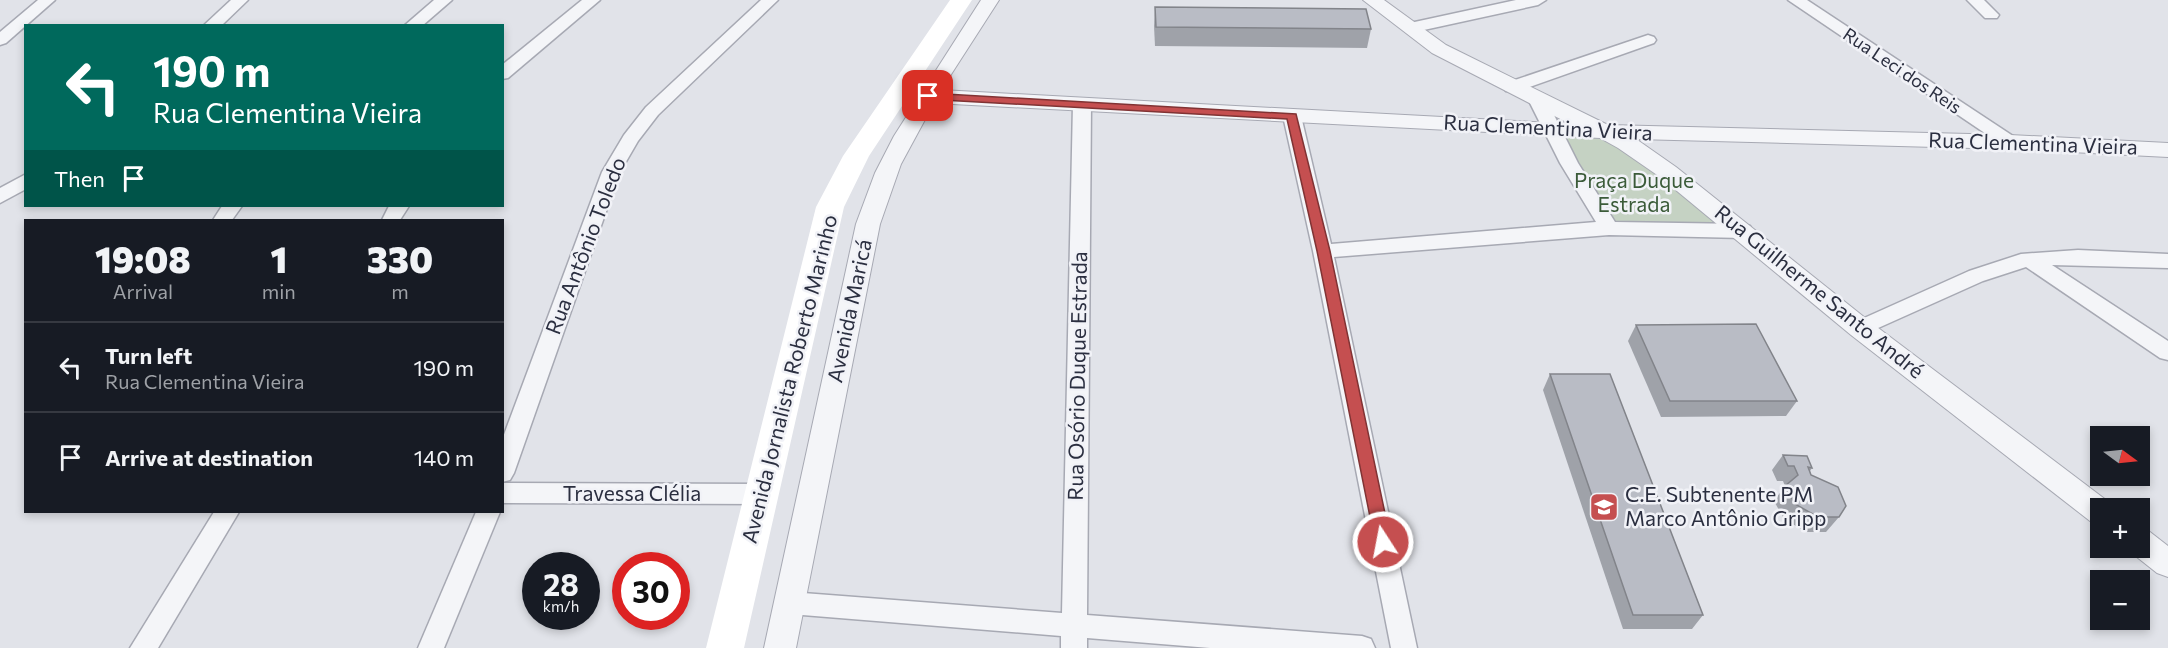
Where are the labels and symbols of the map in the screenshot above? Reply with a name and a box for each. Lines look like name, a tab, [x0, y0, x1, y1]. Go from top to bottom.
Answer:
street label: Rua Leci dos Reis	[1839, 22, 1966, 118]
pin	[902, 70, 953, 121]
street label: Rua Clementina Vieira	[1443, 109, 1653, 144]
street label: Rua Clementina Vieira	[1928, 126, 2138, 159]
street label: Rua Antônio Toledo	[539, 153, 630, 338]
park label: Praça Duque Estrada	[1574, 167, 1694, 216]
street label: Rua Guilherme Santo André	[1710, 199, 1929, 383]
street label: Avenida Jornalista Roberto Marinho	[736, 212, 842, 546]
street label: Avenida Maricá	[821, 237, 876, 385]
street label: Rua Osório Duque Estrada	[1062, 251, 1091, 501]
north arrow	[2090, 426, 2150, 486]
street label: Travessa Clélia	[563, 480, 701, 505]
place label: C.E. Subtenente PM Marco Antônio Gripp	[1625, 481, 1826, 530]
school or university icon: C.E. Subtenente PM Marco Antônio Gripp	[1588, 491, 1620, 523]
position arrow	[1351, 510, 1415, 574]
speed limit sign: 30	[612, 552, 690, 630]

